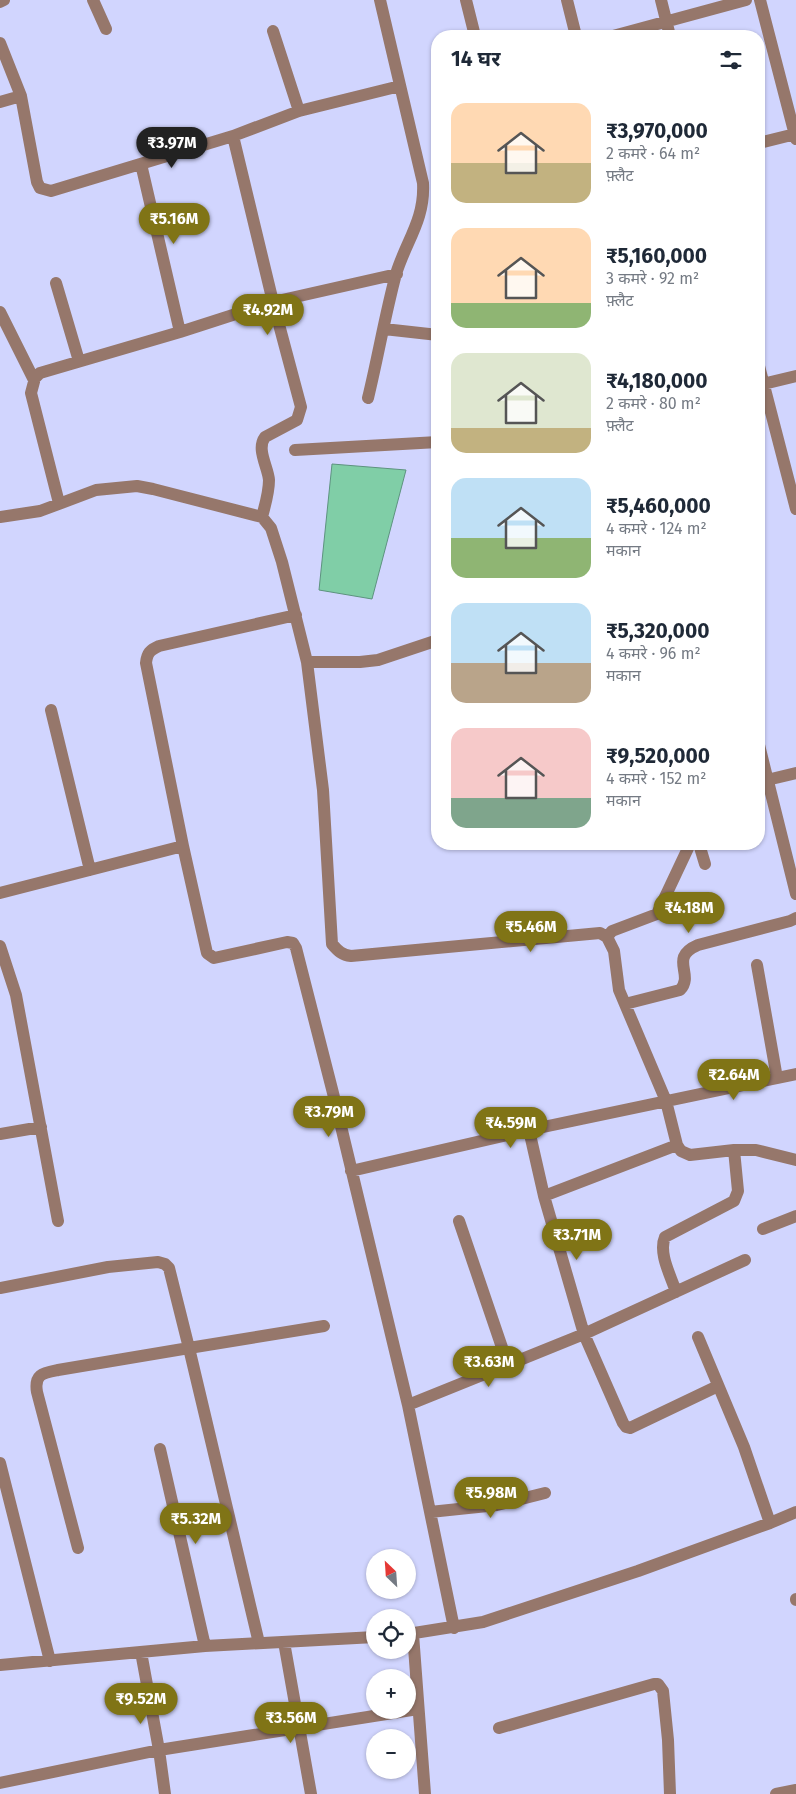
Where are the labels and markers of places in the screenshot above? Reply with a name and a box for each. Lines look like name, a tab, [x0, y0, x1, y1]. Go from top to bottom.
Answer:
pin: ₹3.97M	[131, 126, 213, 169]
pin: ₹5.16M	[133, 202, 215, 245]
pin: ₹4.92M	[227, 294, 309, 336]
pin: ₹4.18M	[648, 892, 730, 934]
pin: ₹5.46M	[490, 910, 572, 953]
pin: ₹2.64M	[693, 1058, 775, 1101]
pin: ₹3.79M	[288, 1096, 370, 1138]
pin: ₹4.59M	[470, 1106, 552, 1149]
pin: ₹3.71M	[536, 1218, 618, 1261]
pin: ₹3.63M	[448, 1346, 530, 1388]
pin: ₹5.98M	[450, 1476, 532, 1519]
pin: ₹5.32M	[155, 1502, 237, 1545]
pin: ₹9.52M	[100, 1682, 182, 1725]
pin: ₹3.56M	[250, 1702, 332, 1744]

